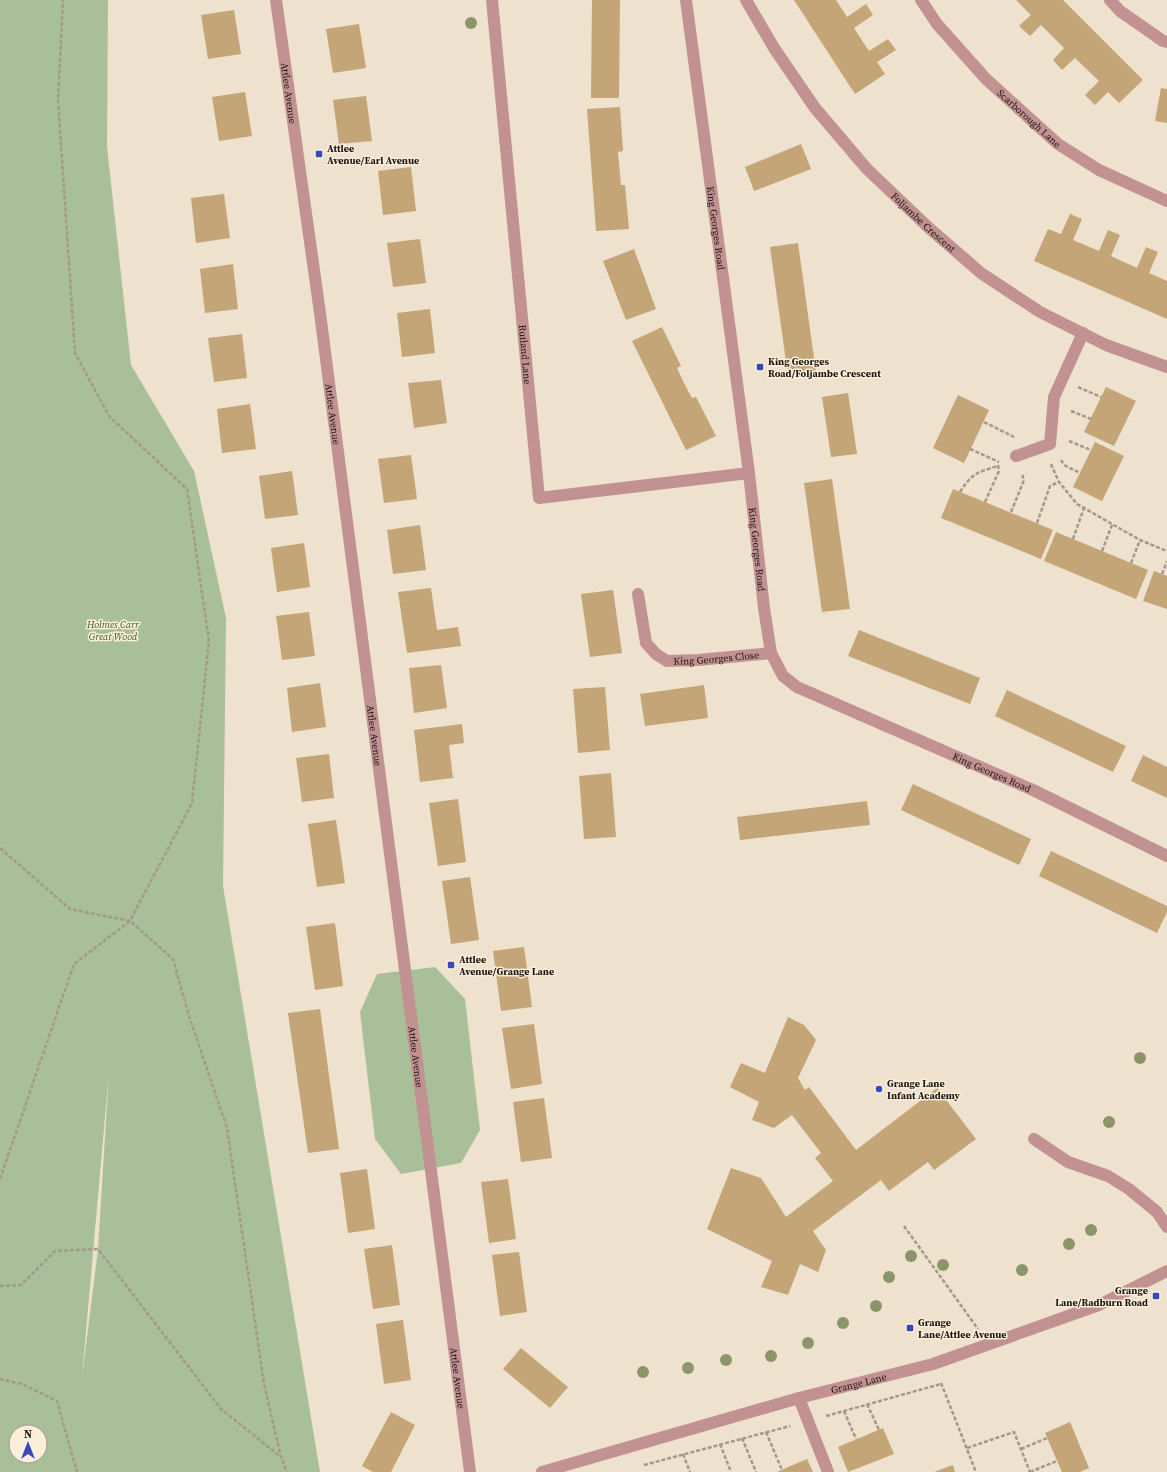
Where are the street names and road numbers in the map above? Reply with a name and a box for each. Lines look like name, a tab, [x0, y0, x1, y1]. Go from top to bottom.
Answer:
street label: Attlee Avenue	[278, 62, 300, 124]
street label: Scarborough Lane	[995, 86, 1064, 150]
street label: King Georges Road	[704, 185, 728, 271]
street label: Foljambe Crescent	[889, 189, 959, 255]
street label: Rutland Lane	[516, 324, 535, 385]
street label: Attlee Avenue	[323, 383, 343, 445]
street label: King Georges Road	[746, 507, 769, 592]
street label: King Georges Close	[673, 648, 760, 667]
street label: Attlee Avenue	[364, 704, 385, 767]
street label: King Georges Road	[951, 749, 1034, 795]
street label: Attlee Avenue	[406, 1025, 427, 1088]
street label: Attlee Avenue	[447, 1347, 468, 1409]
street label: Grange Lane	[830, 1370, 888, 1396]

